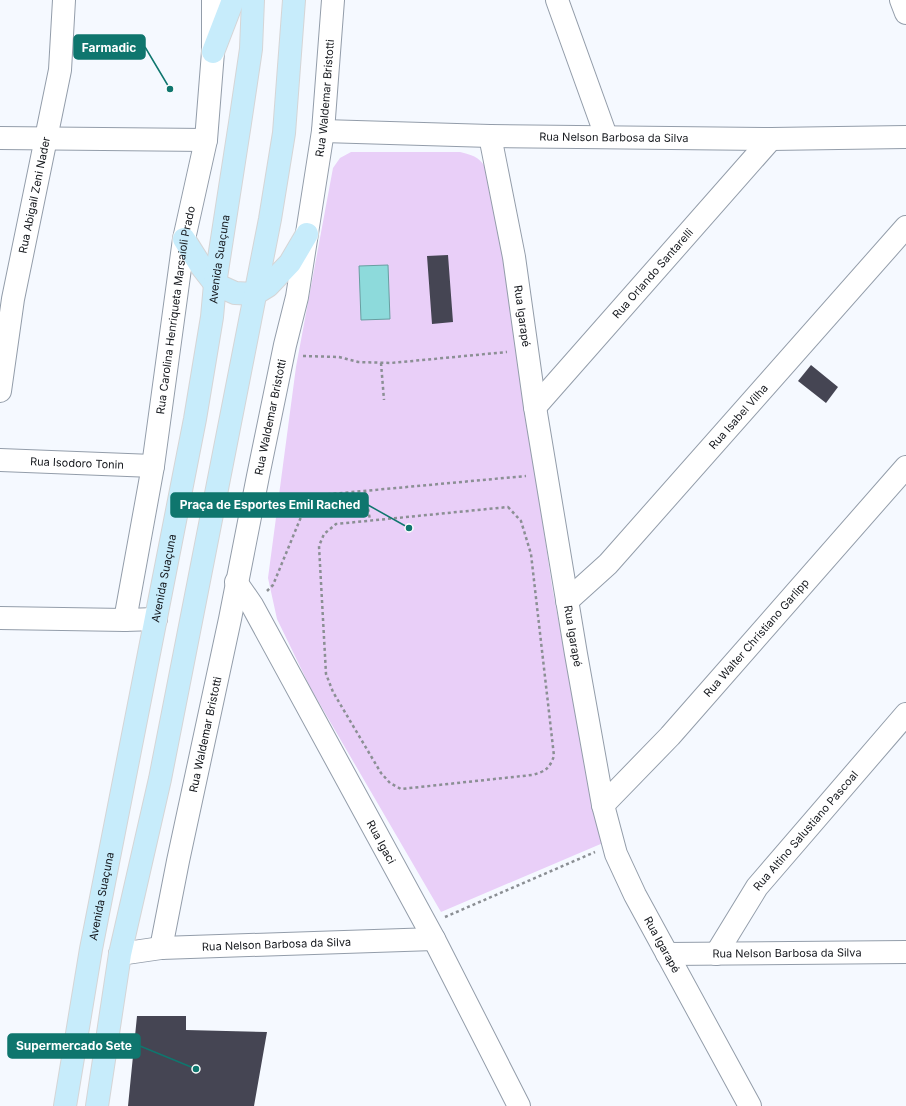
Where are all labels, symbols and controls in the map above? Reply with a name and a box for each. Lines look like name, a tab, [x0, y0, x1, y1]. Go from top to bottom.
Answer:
callout: Farmadic	[74, 35, 145, 59]
street label: Rua Waldemar Bristotti	[312, 39, 337, 158]
text: Farmadic	[82, 40, 136, 55]
street label: Rua Nelson Barbosa da Silva	[539, 130, 689, 145]
street label: Rua Abigail Zeni Nader	[16, 136, 53, 255]
street label: Rua Carolina Henriqueta Marsaioli Prado	[153, 204, 198, 415]
street label: Avenida Suaçuna	[206, 214, 233, 304]
street label: Rua Orlando Santarelli	[609, 225, 696, 321]
street label: Rua Igarapé	[511, 284, 534, 348]
street label: Rua Waldemar Bristotti	[251, 358, 289, 476]
street label: Rua Isabel Vilha	[706, 381, 771, 452]
street label: Rua Isodoro Tonin	[30, 454, 124, 472]
callout: Praça de Esportes Emil Rached	[171, 493, 368, 517]
text: Praça de Esportes Emil Rached	[180, 497, 360, 512]
street label: Avenida Suaçuna	[148, 533, 179, 624]
street label: Rua Walter Christiano Garlipp	[701, 575, 812, 700]
street label: Rua Igarapé	[561, 604, 585, 668]
street label: Rua Waldemar Bristotti	[186, 675, 224, 794]
street label: Rua Altino Salustiano Pascoal	[750, 768, 861, 893]
street label: Rua Igaci	[364, 818, 399, 866]
street label: Avenida Suaçuna	[86, 851, 117, 942]
street label: Rua Igarapé	[641, 914, 683, 975]
street label: Rua Nelson Barbosa da Silva	[202, 935, 351, 954]
street label: Rua Nelson Barbosa da Silva	[712, 945, 862, 961]
callout: Supermercado Sete	[8, 1034, 140, 1058]
text: Supermercado Sete	[16, 1038, 132, 1053]

